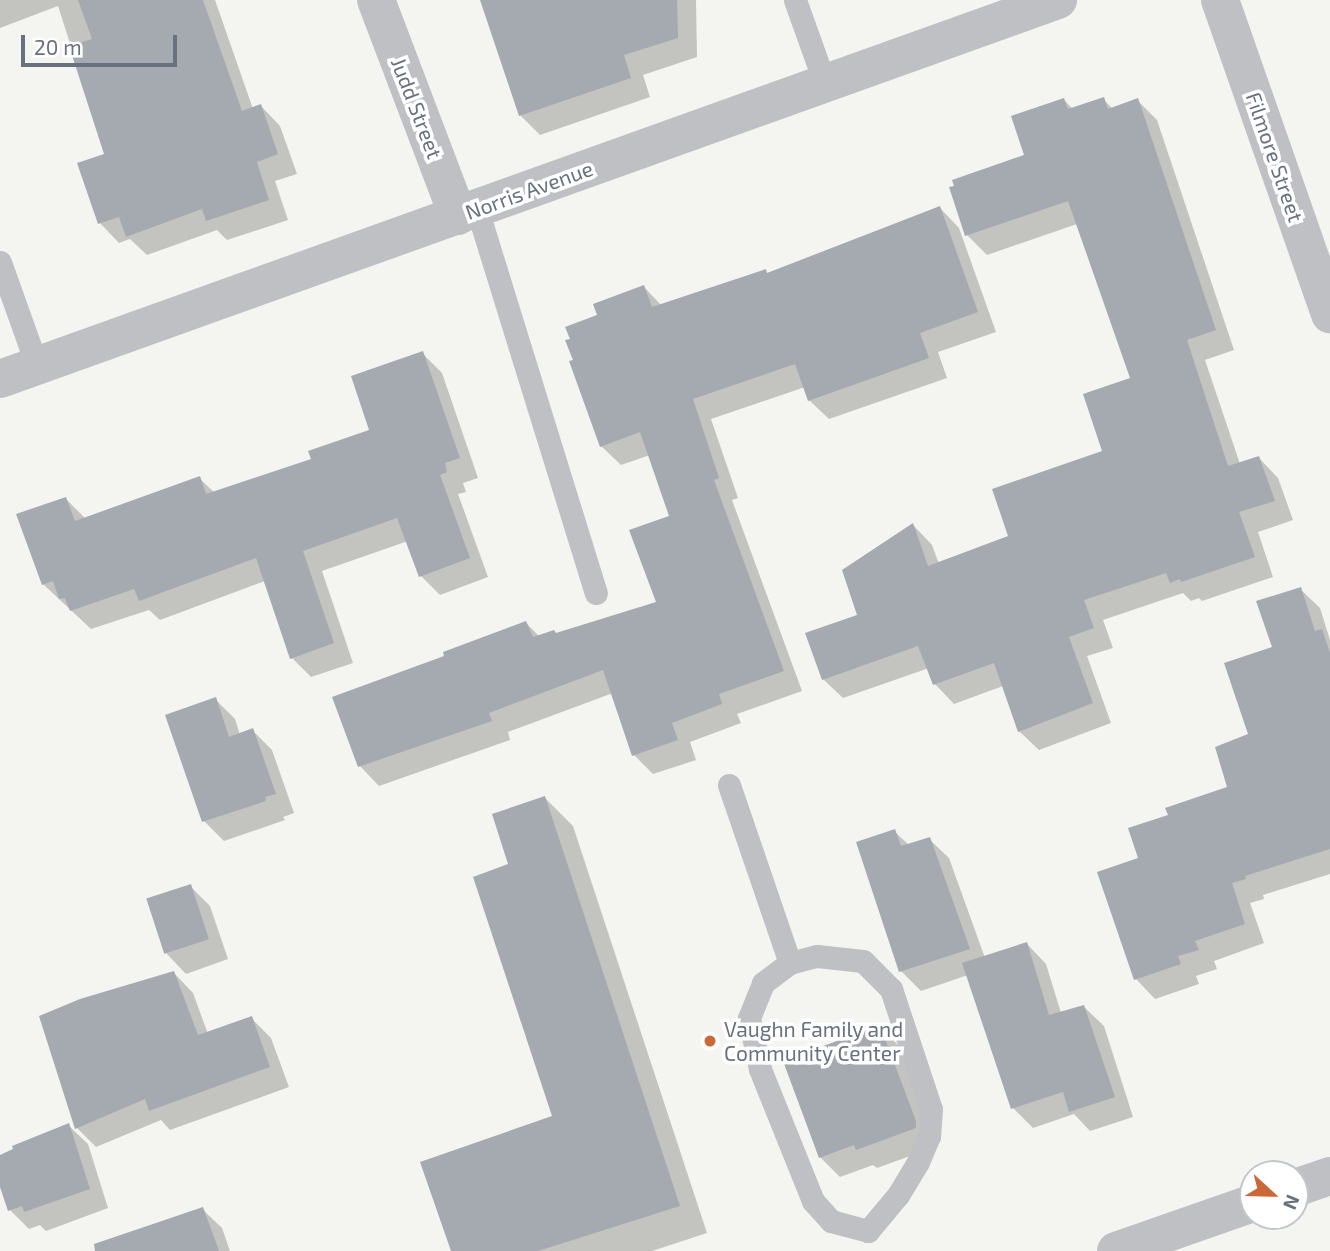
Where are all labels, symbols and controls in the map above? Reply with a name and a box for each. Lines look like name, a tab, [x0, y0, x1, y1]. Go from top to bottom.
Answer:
scale bar	[24, 21, 180, 65]
text: 20 m	[34, 34, 82, 59]
street label: Judd Street	[386, 54, 448, 162]
street label: Filmore Street	[1241, 89, 1309, 225]
street label: Norris Avenue	[461, 155, 597, 225]
place label: Vaughn Family and Community Center	[724, 1016, 904, 1066]
marker: Vaughn Family and Community Center	[702, 1033, 718, 1049]
north arrow	[1239, 1160, 1309, 1230]
text: N	[1279, 1192, 1305, 1213]

